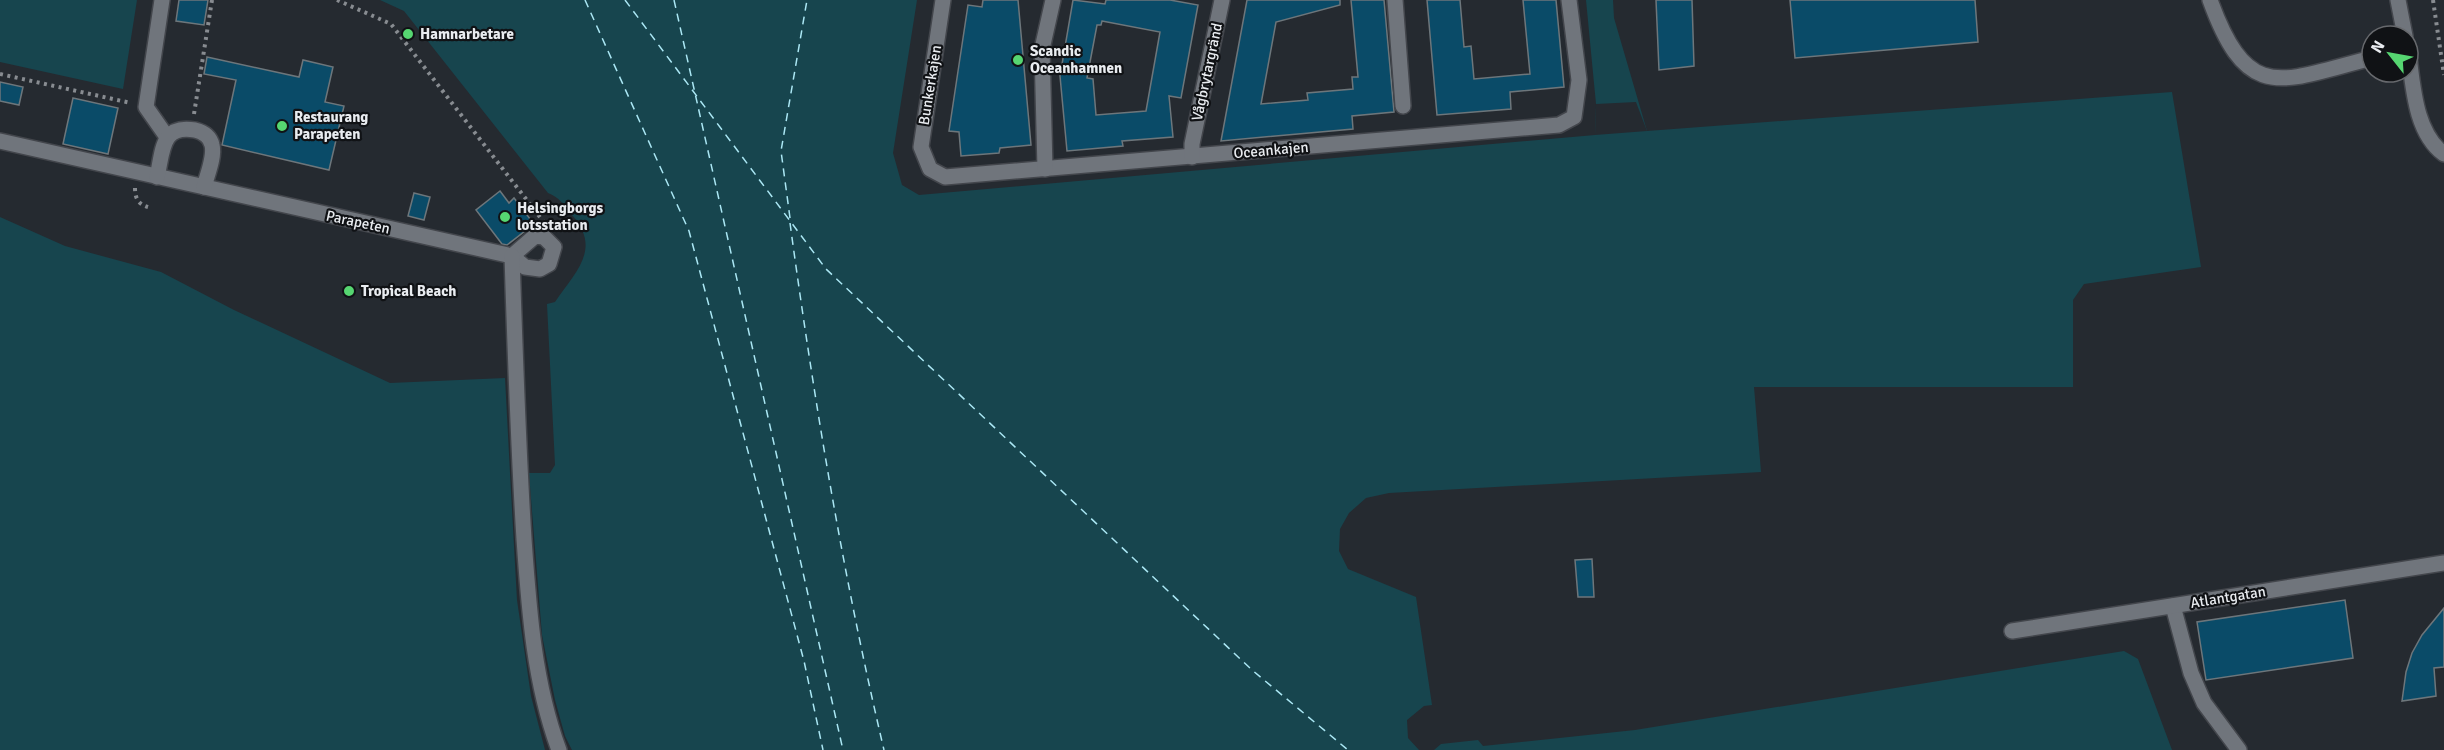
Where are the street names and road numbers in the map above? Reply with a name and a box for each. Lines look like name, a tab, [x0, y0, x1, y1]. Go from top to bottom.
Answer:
street label: Vågbrytargränd	[1188, 21, 1226, 123]
street label: Bunkerkajen	[915, 44, 945, 126]
street label: Oceankajen	[1233, 138, 1309, 162]
street label: Parapeten	[324, 206, 392, 238]
street label: Atlantgatan	[2189, 582, 2267, 612]

